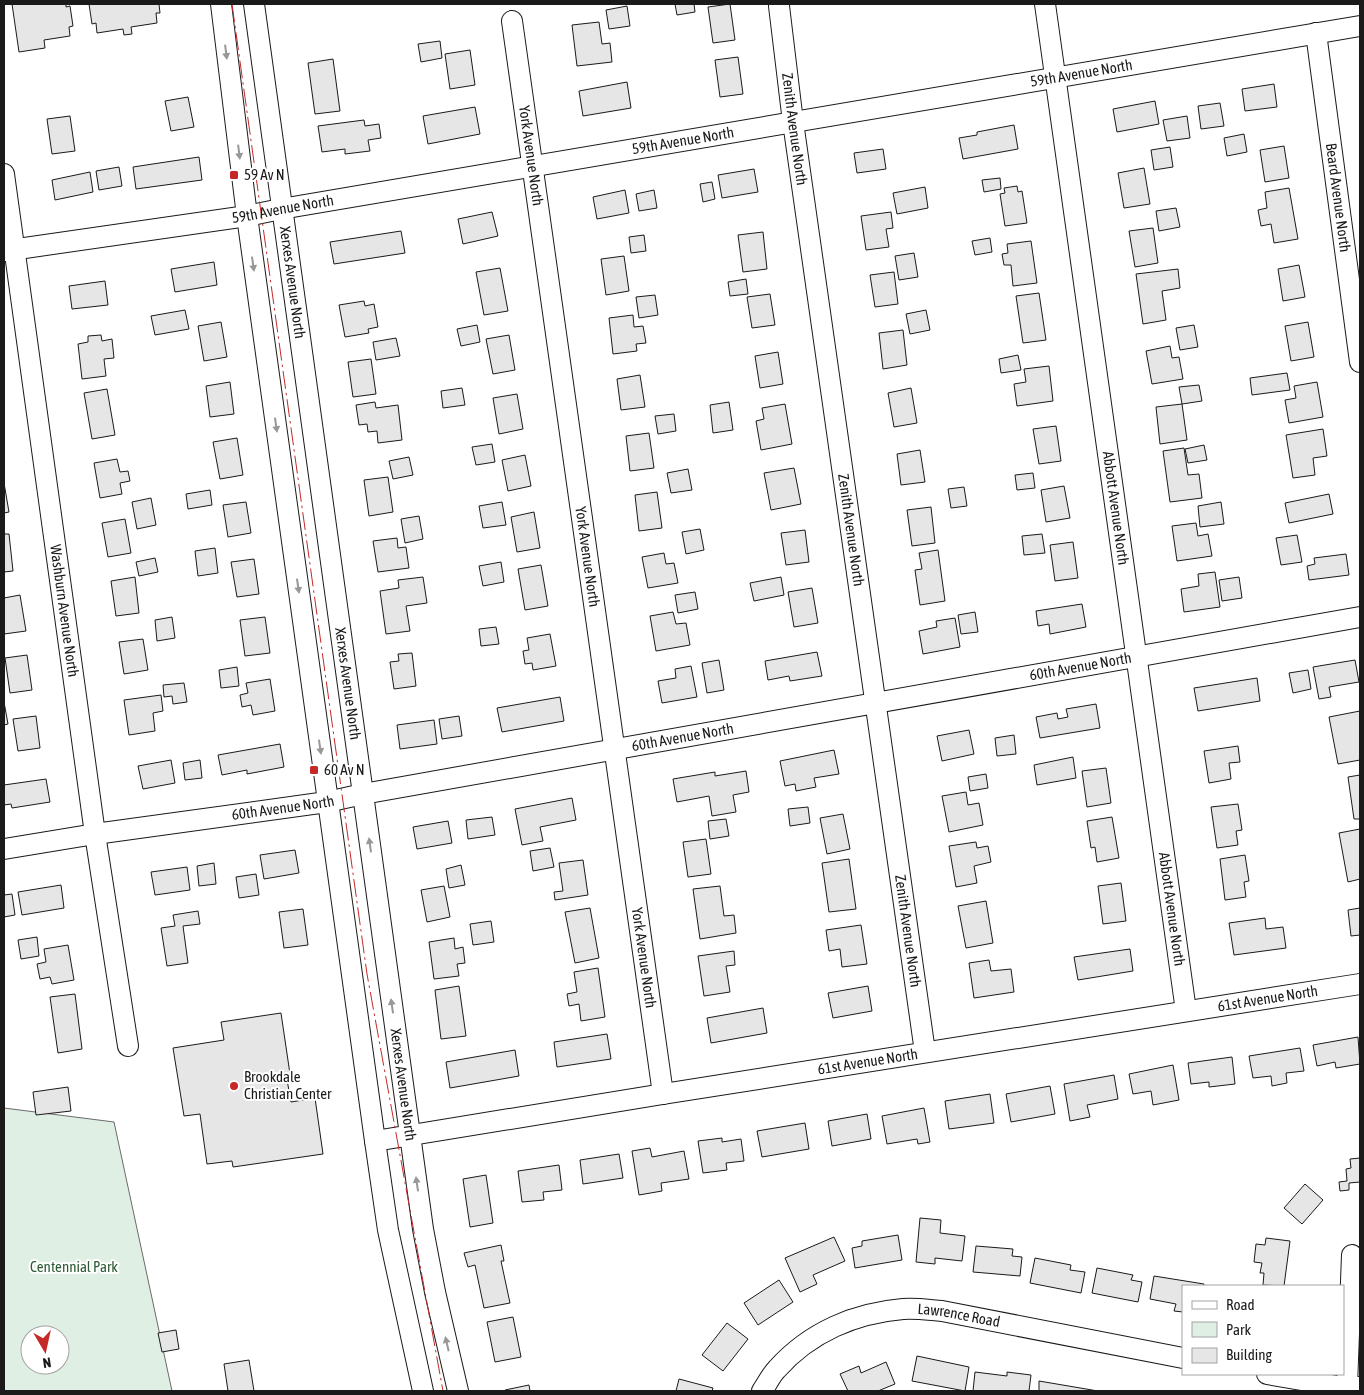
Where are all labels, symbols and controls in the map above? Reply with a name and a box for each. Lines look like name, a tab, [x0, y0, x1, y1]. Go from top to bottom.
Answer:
one-way arrow	[222, 45, 230, 61]
street label: 59th Avenue North	[1029, 56, 1134, 90]
street label: Zenith Avenue North	[779, 72, 811, 186]
street label: York Avenue North	[516, 104, 547, 207]
street label: 59th Avenue North	[631, 123, 735, 157]
street label: Beard Avenue North	[1323, 142, 1354, 253]
one-way arrow	[235, 144, 243, 160]
place label: 59 Av N	[244, 166, 285, 183]
marker: 59 Av N	[228, 169, 240, 181]
street label: 59th Avenue North	[231, 191, 335, 226]
street label: Xerxes Avenue North	[277, 225, 309, 340]
one-way arrow	[250, 257, 258, 273]
one-way arrow	[272, 418, 280, 434]
street label: Abbott Avenue North	[1100, 450, 1132, 566]
street label: Zenith Avenue North	[835, 473, 868, 587]
street label: York Avenue North	[572, 505, 603, 608]
street label: Washburn Avenue North	[47, 543, 82, 678]
one-way arrow	[294, 579, 302, 595]
street label: Xerxes Avenue North	[332, 626, 364, 741]
street label: 60th Avenue North	[1028, 649, 1133, 684]
street label: 60th Avenue North	[630, 719, 735, 754]
one-way arrow	[316, 740, 324, 756]
place label: 60 Av N	[324, 761, 365, 778]
marker: 60 Av N	[308, 764, 320, 776]
street label: 60th Avenue North	[231, 792, 336, 823]
one-way arrow	[366, 837, 374, 853]
street label: Abbott Avenue North	[1156, 851, 1189, 967]
street label: Zenith Avenue North	[892, 874, 925, 988]
street label: York Avenue North	[629, 906, 660, 1009]
street label: 61st Avenue North	[1216, 982, 1319, 1014]
one-way arrow	[388, 997, 396, 1013]
street label: Xerxes Avenue North	[387, 1027, 420, 1142]
street label: 61st Avenue North	[816, 1045, 919, 1077]
place label: Brookdale Christian Center	[244, 1068, 332, 1102]
marker: Brookdale Christian Center	[228, 1080, 240, 1092]
one-way arrow	[413, 1176, 421, 1192]
park label: Centennial Park	[30, 1258, 118, 1275]
legend	[1182, 1285, 1344, 1375]
text: Road	[1226, 1296, 1255, 1313]
street label: Lawrence Road	[917, 1300, 1002, 1330]
text: Park	[1226, 1321, 1251, 1338]
north arrow	[20, 1325, 70, 1375]
one-way arrow	[443, 1336, 451, 1351]
text: Building	[1226, 1346, 1272, 1363]
text: N	[42, 1354, 52, 1371]

